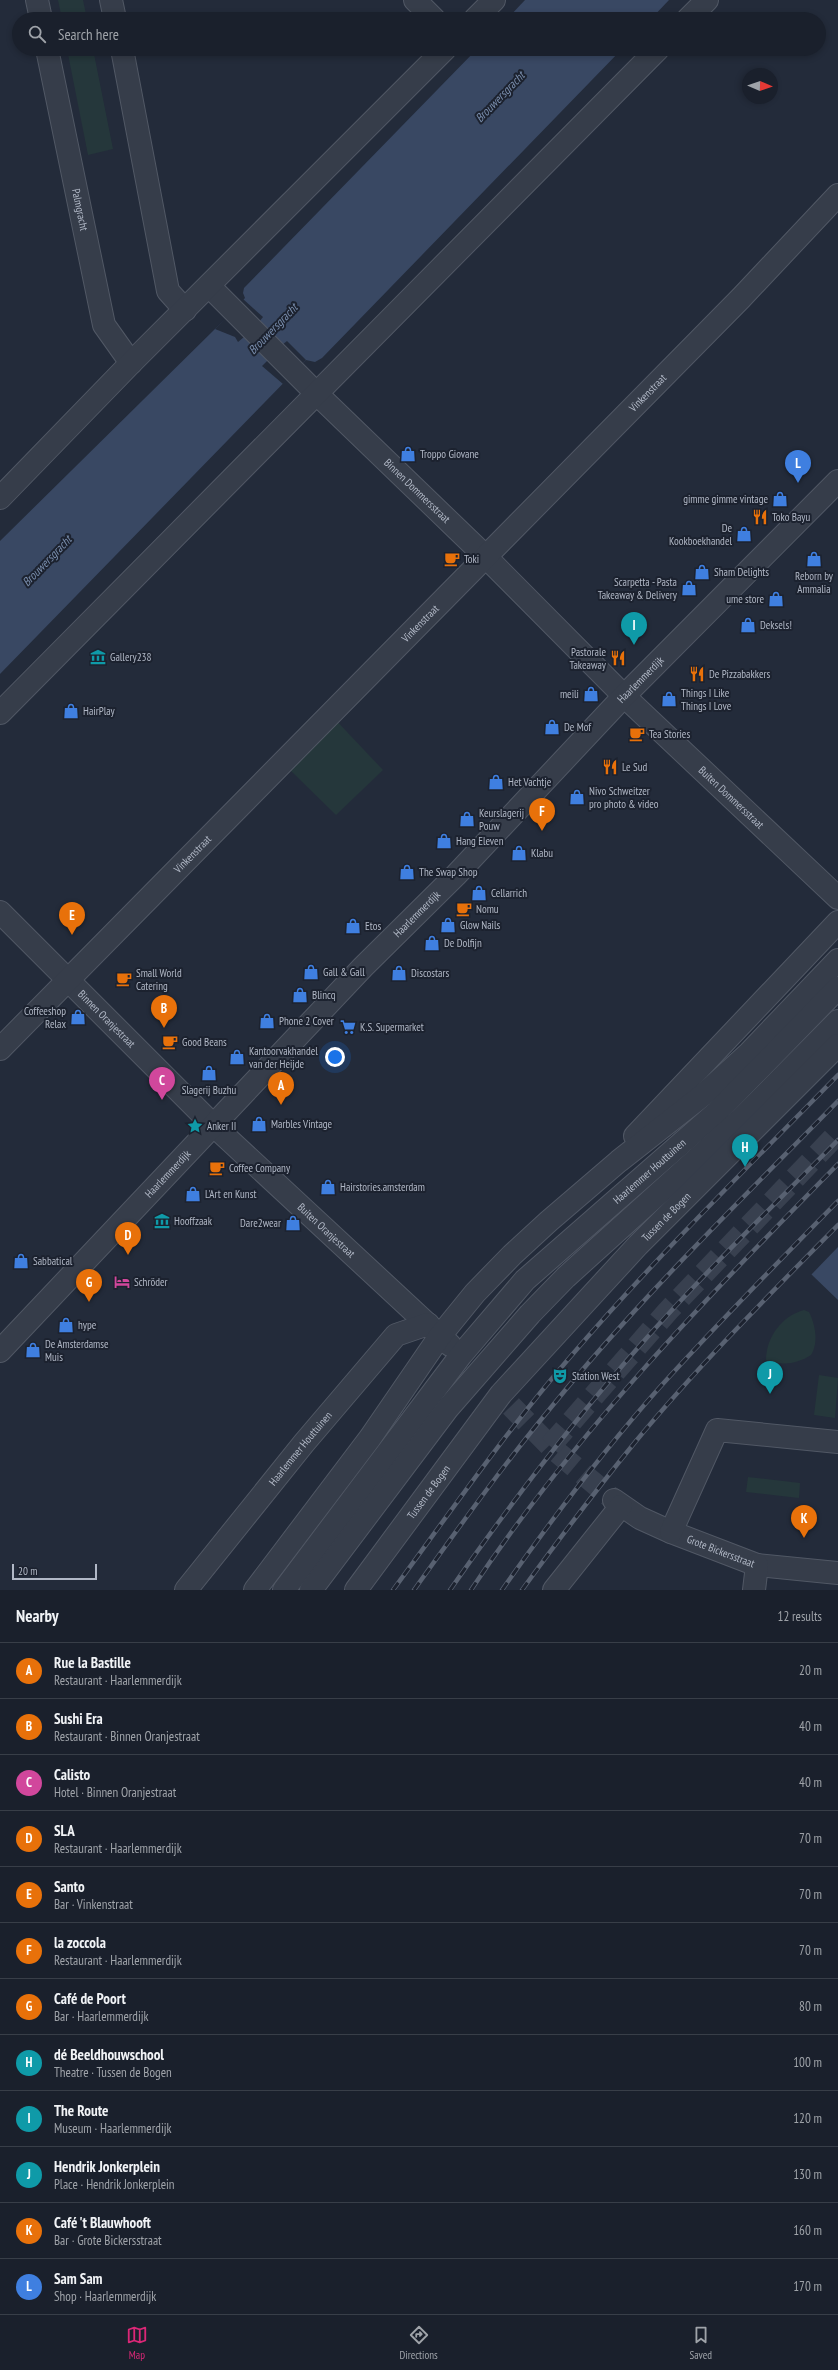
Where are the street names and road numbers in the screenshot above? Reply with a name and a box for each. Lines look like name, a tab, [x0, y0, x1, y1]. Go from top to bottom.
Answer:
street label: Palmgracht	[69, 187, 91, 232]
street label: Vinkenstraat	[625, 371, 669, 415]
street label: Binnen Dommersstraat	[381, 456, 453, 526]
street label: Vinkenstraat	[398, 602, 442, 646]
street label: Haarlemmerdijk	[614, 653, 667, 706]
street label: Buiten Dommersstraat	[696, 763, 767, 832]
street label: Vinkenstraat	[170, 832, 214, 876]
street label: Haarlemmerdijk	[390, 887, 444, 940]
street label: Binnen Oranjestraat	[75, 987, 139, 1051]
street label: Haarlemmer Houttuinen	[610, 1136, 689, 1207]
street label: Haarlemmerdijk	[142, 1146, 194, 1201]
street label: Tussen de Bogen	[639, 1189, 694, 1244]
street label: Buiten Oranjestraat	[295, 1200, 358, 1261]
street label: Haarlemmer Houttuinen	[266, 1408, 335, 1488]
street label: Tussen de Bogen	[404, 1462, 453, 1522]
street label: Grote Bickersstraat	[685, 1532, 757, 1570]

